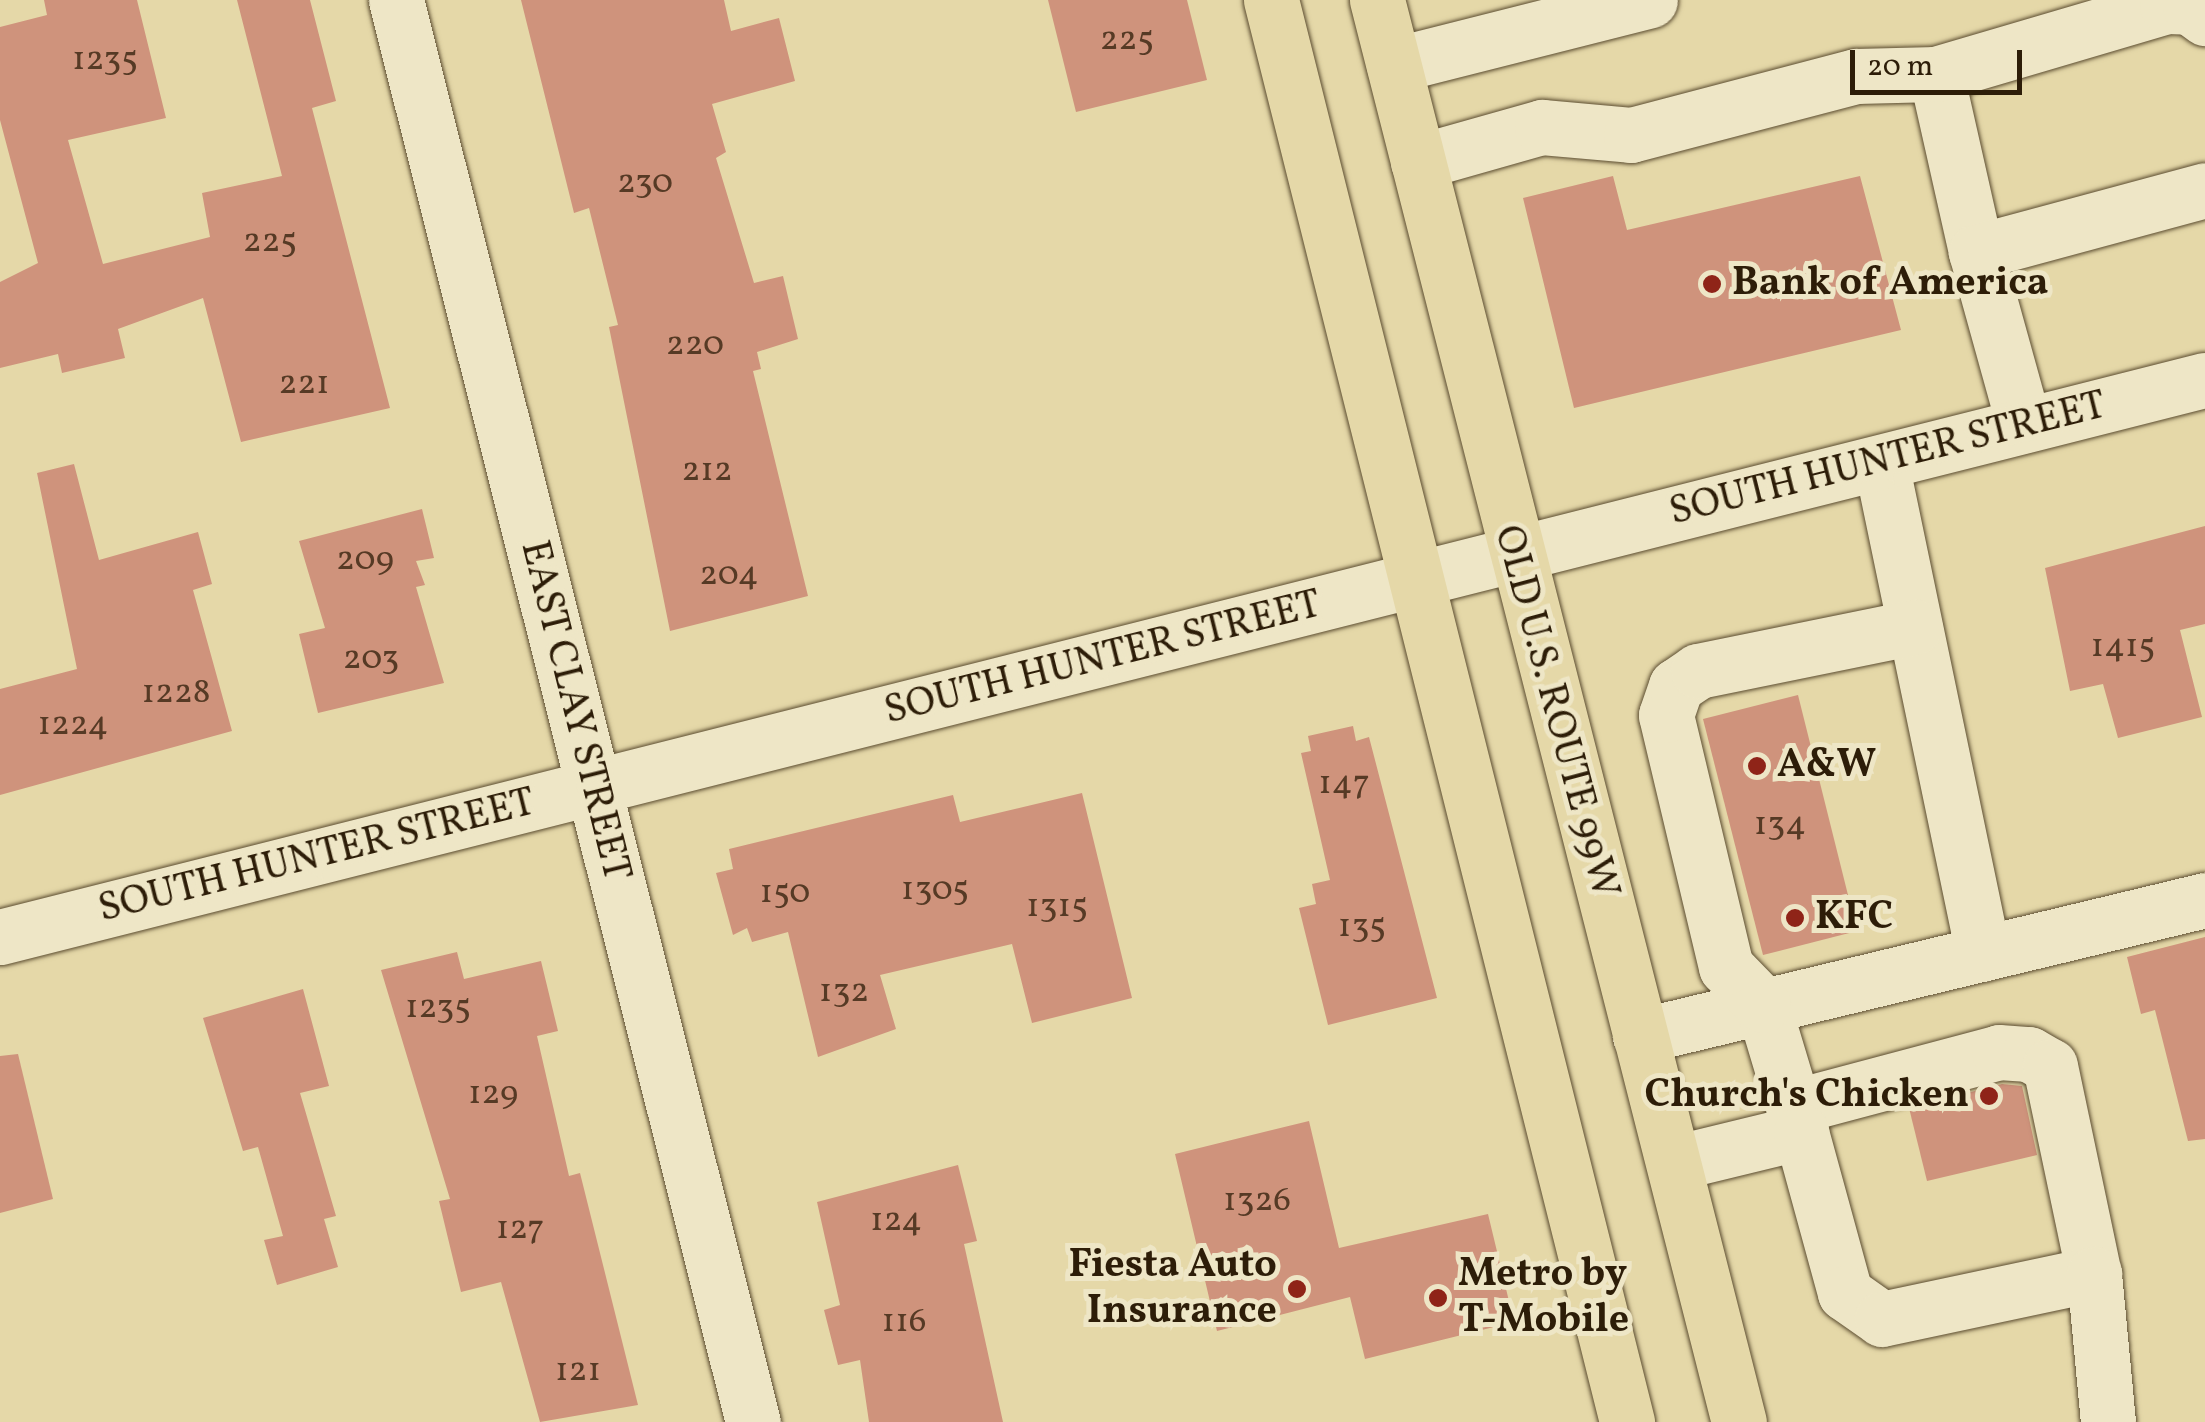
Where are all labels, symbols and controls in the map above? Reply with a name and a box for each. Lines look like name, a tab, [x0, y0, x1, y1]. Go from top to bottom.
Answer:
house number: 225	[1100, 19, 1154, 61]
scale bar	[1855, 30, 2028, 92]
house number: 1235	[72, 39, 138, 81]
text: 20 m	[1867, 46, 1933, 88]
house number: 230	[617, 162, 673, 204]
house number: 225	[243, 221, 297, 263]
place label: Bank of America	[1732, 260, 2046, 308]
marker: Bank of America	[1701, 273, 1723, 295]
house number: 220	[666, 324, 724, 366]
house number: 221	[278, 363, 330, 405]
street label: SOUTH HUNTER STREET	[1665, 382, 2111, 538]
house number: 212	[681, 450, 733, 492]
street label: OLD U.S. ROUTE 99W	[1482, 521, 1628, 903]
street label: EAST CLAY STREET	[508, 535, 640, 887]
house number: 209	[336, 539, 394, 581]
house number: 204	[699, 554, 759, 596]
street label: SOUTH HUNTER STREET	[880, 581, 1326, 737]
house number: 1415	[2091, 626, 2155, 668]
house number: 203	[343, 638, 399, 680]
house number: 1228	[142, 672, 210, 714]
house number: 1224	[37, 704, 109, 746]
place label: A&W	[1777, 742, 1876, 790]
marker: A&W	[1746, 755, 1768, 777]
house number: 147	[1318, 763, 1370, 805]
street label: SOUTH HUNTER STREET	[94, 779, 540, 935]
house number: 134	[1754, 804, 1806, 846]
house number: 1305	[901, 869, 969, 911]
house number: 150	[760, 872, 810, 914]
house number: 1315	[1026, 886, 1088, 928]
place label: KFC	[1815, 894, 1893, 942]
house number: 135	[1338, 906, 1386, 948]
marker: KFC	[1784, 907, 1806, 929]
house number: 132	[819, 971, 869, 1013]
house number: 1235	[405, 987, 471, 1029]
place label: Church's Chicken	[1645, 1072, 1969, 1120]
house number: 129	[468, 1073, 518, 1115]
marker: Church's Chicken	[1978, 1085, 2000, 1107]
house number: 1326	[1223, 1180, 1291, 1222]
house number: 124	[870, 1200, 922, 1242]
house number: 127	[496, 1208, 544, 1250]
place label: Fiesta Auto Insurance	[1069, 1242, 1277, 1336]
place label: Metro by T-Mobile	[1458, 1251, 1629, 1345]
marker: Fiesta Auto Insurance	[1286, 1278, 1308, 1300]
marker: Metro by T-Mobile	[1427, 1287, 1449, 1309]
house number: 116	[882, 1301, 926, 1343]
house number: 121	[555, 1350, 601, 1392]

